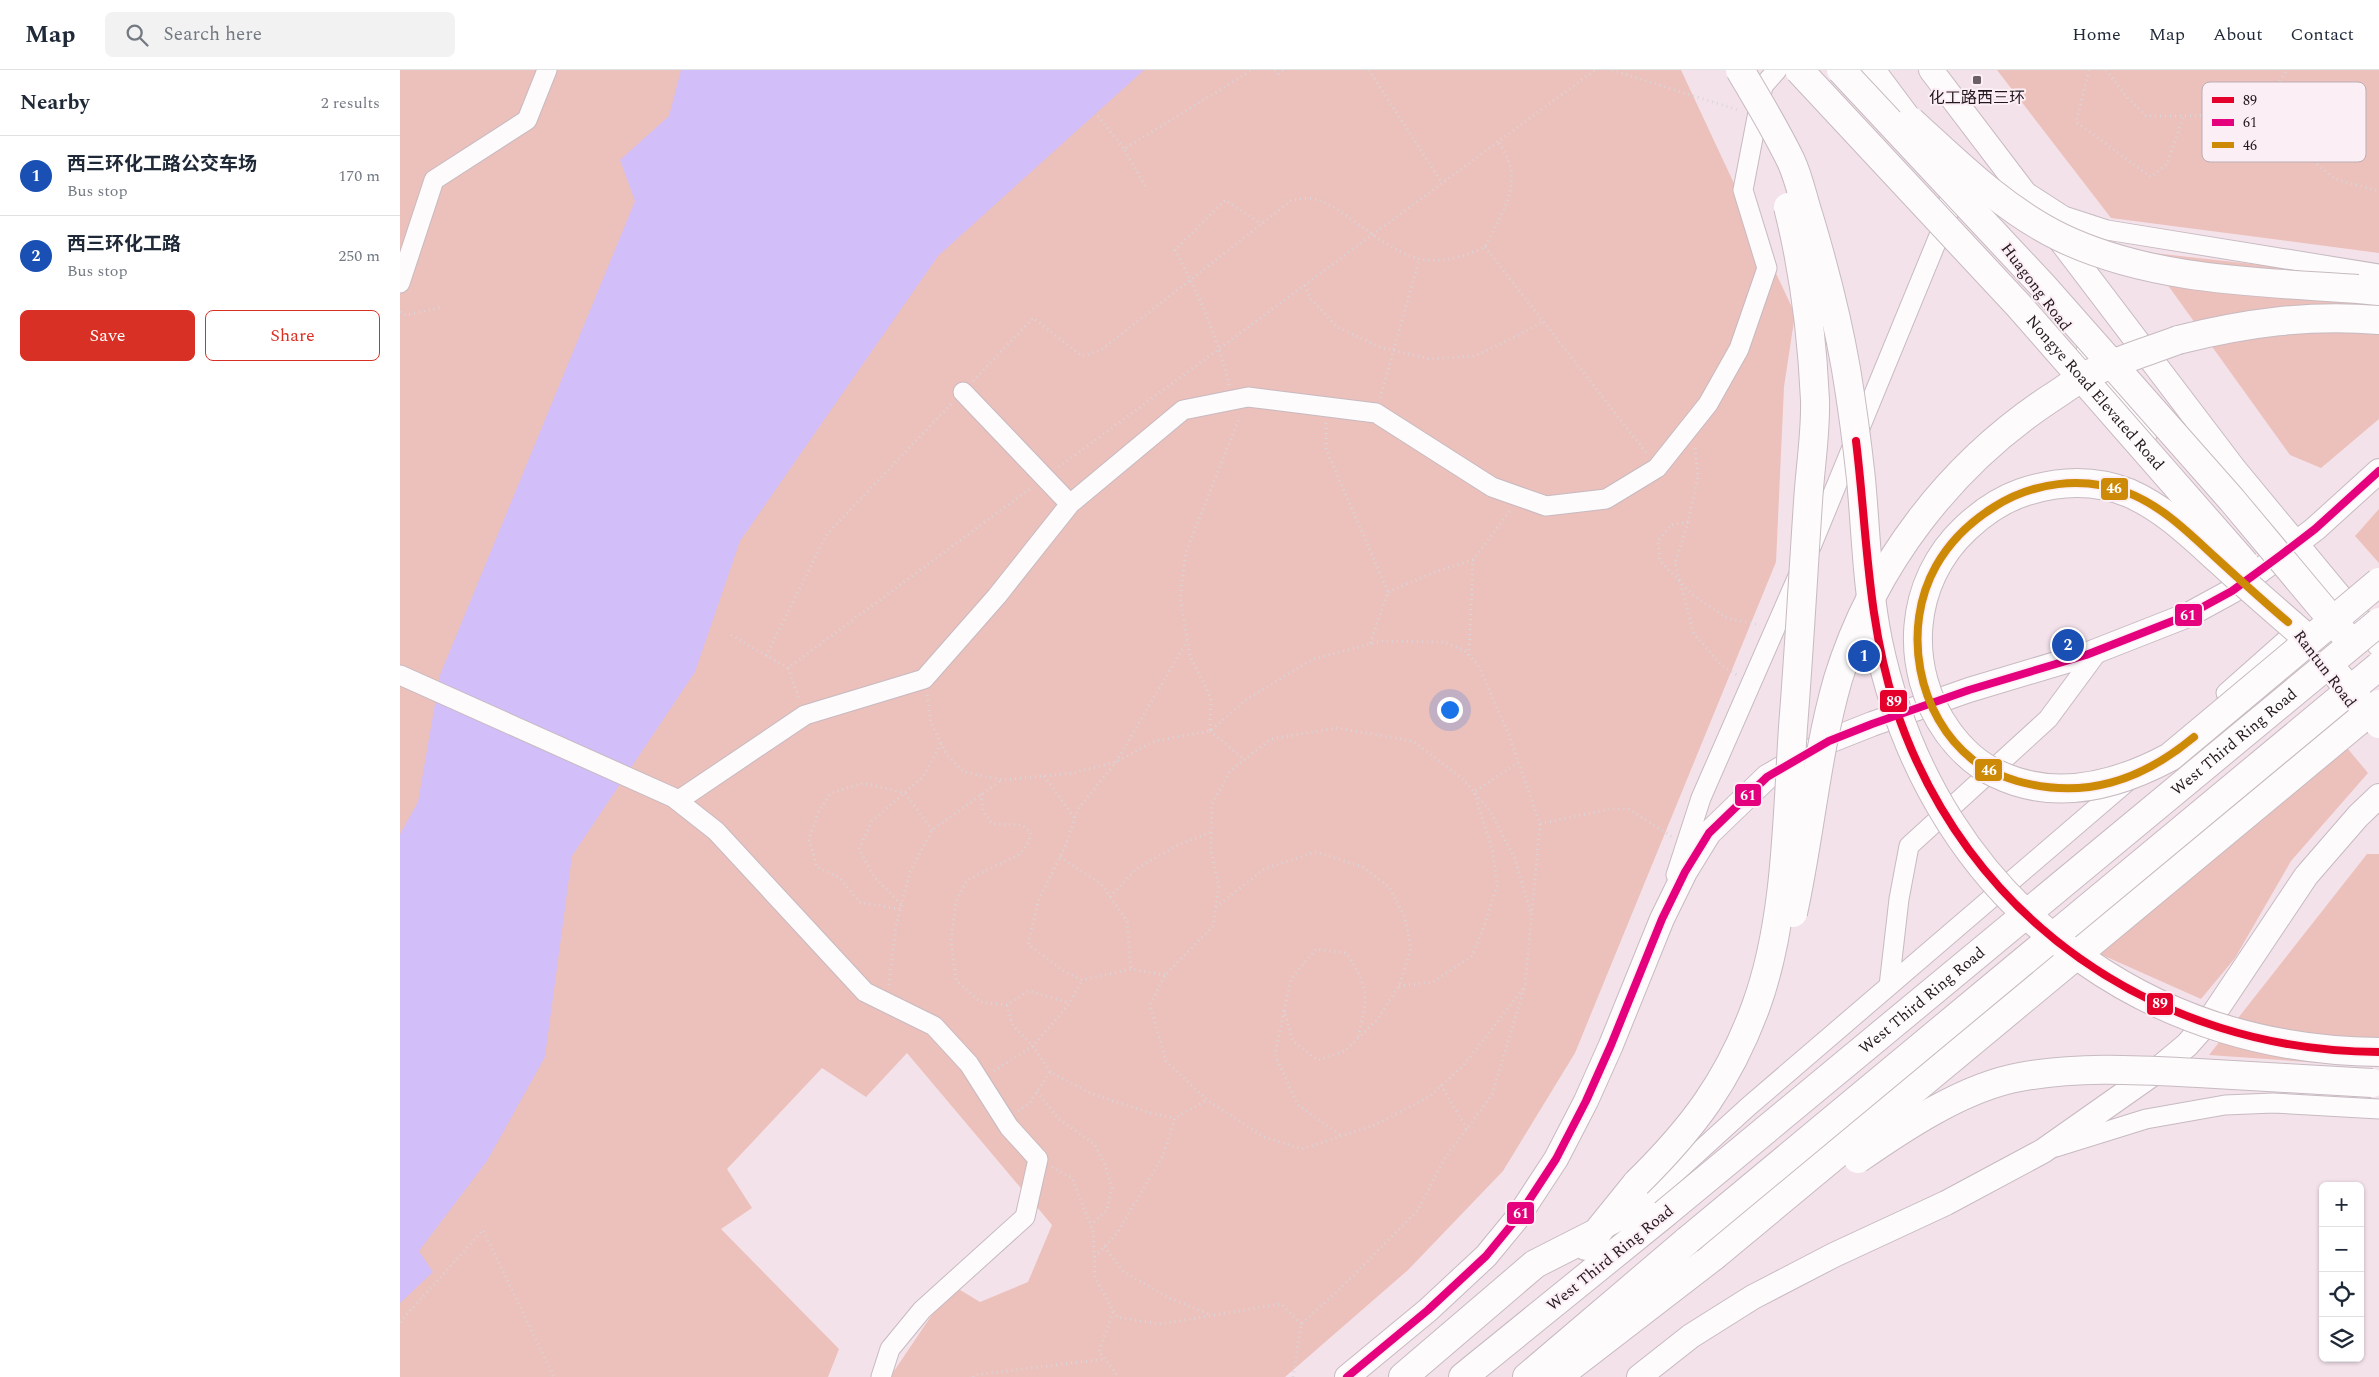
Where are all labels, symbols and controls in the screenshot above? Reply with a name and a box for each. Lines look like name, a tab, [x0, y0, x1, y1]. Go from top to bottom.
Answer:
search box	[105, 12, 455, 57]
text: Map	[25, 17, 75, 53]
text: Search here	[163, 20, 262, 49]
icon: search	[123, 21, 151, 49]
text: Home	[2072, 21, 2121, 48]
text: Map	[2149, 21, 2185, 48]
text: About	[2213, 21, 2263, 48]
text: Contact	[2291, 21, 2354, 48]
marker: 化工路西三环	[1971, 74, 1983, 86]
legend	[2202, 82, 2366, 162]
place label: 化工路西三环	[1929, 86, 2025, 110]
text: Nearby	[20, 87, 90, 119]
text: 89	[2243, 90, 2257, 111]
text: 2 results	[321, 91, 380, 115]
text: 61	[2243, 112, 2257, 133]
text: 46	[2243, 135, 2257, 156]
text: 西三环化工路公交车场	[67, 150, 257, 179]
text: 1	[32, 164, 40, 188]
text: 170 m	[338, 164, 380, 188]
text: Bus stop	[67, 179, 128, 203]
text: 西三环化工路	[67, 230, 181, 259]
street label: Huagong Road	[1995, 238, 2077, 336]
text: 2	[32, 244, 40, 268]
text: 250 m	[338, 244, 380, 268]
text: Bus stop	[67, 259, 128, 283]
button: Save	[20, 310, 195, 361]
button: Share	[205, 310, 380, 361]
street label: Nongye Road Elevated Road	[2020, 310, 2170, 476]
line badge: 46	[2100, 477, 2129, 501]
text: 46	[2106, 478, 2122, 499]
line badge: 61	[2174, 603, 2203, 627]
text: 61	[2180, 605, 2196, 626]
street label: Rantun Road	[2288, 625, 2362, 713]
pin: 2	[2052, 626, 2084, 664]
pin: 1	[1848, 637, 1880, 675]
street label: West Third Ring Road	[2166, 683, 2302, 802]
line badge: 89	[1879, 689, 1908, 713]
text: 89	[1886, 691, 1902, 712]
your location	[1437, 697, 1463, 723]
line badge: 46	[1974, 758, 2003, 782]
text: 46	[1981, 760, 1997, 781]
line badge: 61	[1734, 783, 1762, 807]
text: 61	[1740, 785, 1756, 806]
street label: West Third Ring Road	[1854, 941, 1990, 1060]
line badge: 89	[2146, 992, 2174, 1016]
text: 89	[2152, 993, 2168, 1014]
map controls	[2319, 1182, 2364, 1362]
button: +	[2319, 1182, 2364, 1227]
street label: West Third Ring Road	[1541, 1199, 1679, 1317]
line badge: 61	[1506, 1201, 1535, 1225]
text: 61	[1513, 1203, 1529, 1224]
button: −	[2319, 1227, 2364, 1272]
button: locate	[2319, 1272, 2364, 1317]
button: layers	[2319, 1317, 2364, 1362]

